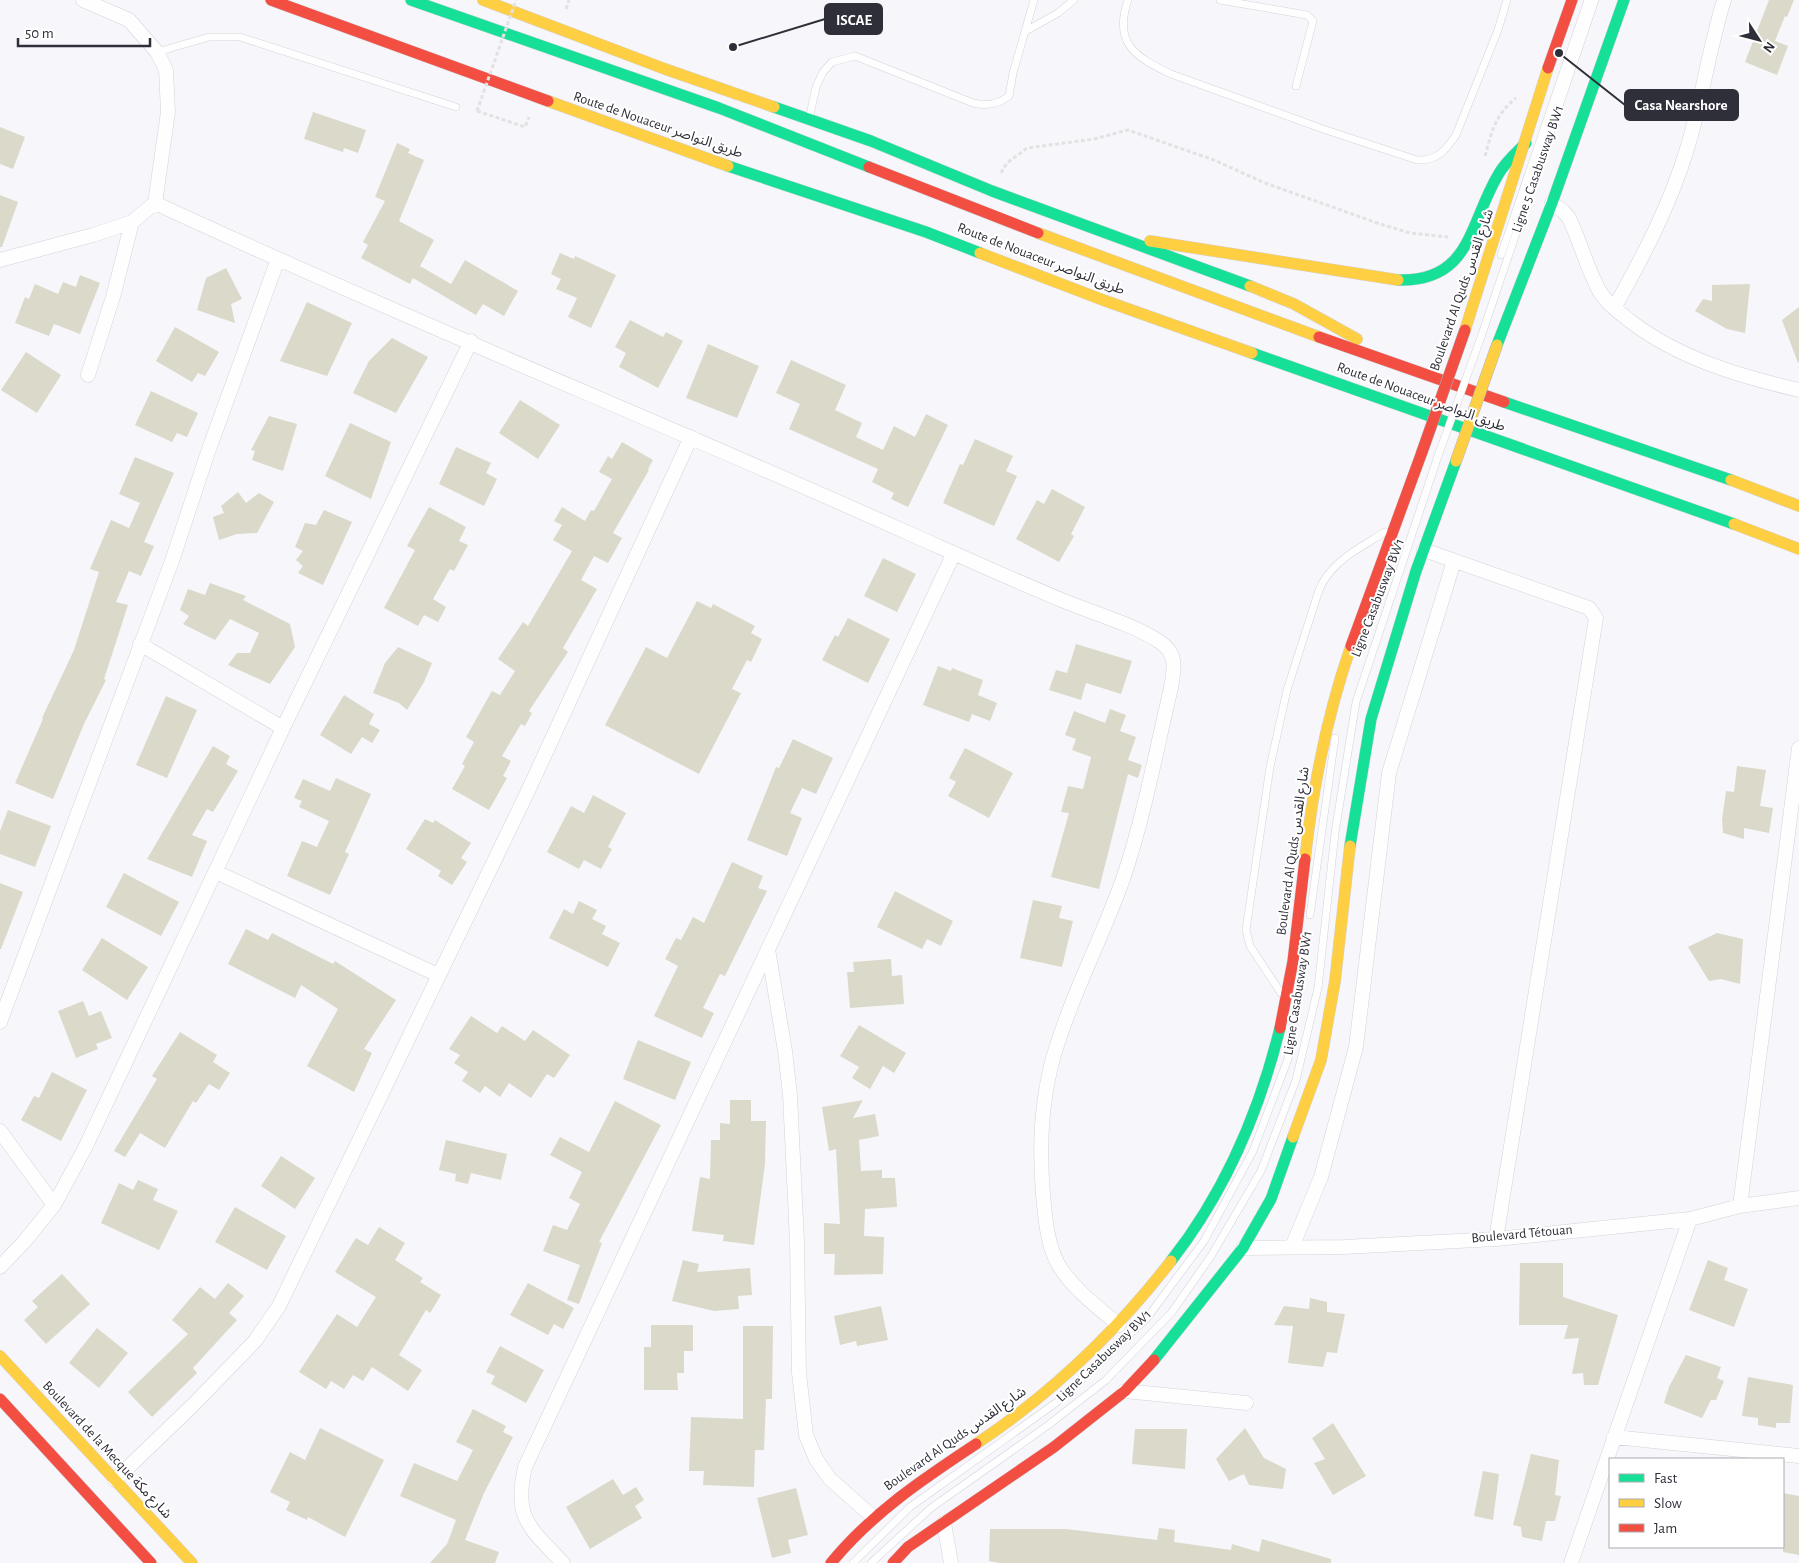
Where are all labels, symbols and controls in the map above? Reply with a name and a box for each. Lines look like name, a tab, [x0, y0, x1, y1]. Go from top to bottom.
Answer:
callout: ISCAE	[825, 4, 882, 34]
text: ISCAE	[836, 13, 872, 28]
scale bar	[18, 15, 150, 47]
north arrow	[1734, 15, 1784, 65]
text: 50 m	[25, 26, 54, 41]
text: N	[1760, 39, 1777, 55]
street label: Route de Nouaceur طريق النواصر	[571, 89, 744, 162]
callout: Casa Nearshore	[1625, 90, 1738, 120]
text: Casa Nearshore	[1634, 98, 1728, 113]
street label: Ligne 5 Casabusway BW1	[1510, 104, 1566, 234]
street label: Boulevard Al Quds شارع القدس	[1428, 207, 1499, 374]
street label: Route de Nouaceur طريق النواصر	[955, 221, 1127, 299]
street label: Route de Nouaceur طريق النواصر	[1334, 360, 1507, 436]
street label: Ligne Casabusway BW1	[1349, 537, 1407, 659]
street label: Boulevard Al Quds شارع القدس	[1274, 766, 1315, 937]
street label: Ligne Casabusway BW1	[1281, 930, 1315, 1056]
street label: Boulevard Tétouan	[1471, 1223, 1573, 1245]
street label: Ligne Casabusway BW1	[1054, 1307, 1154, 1405]
street label: Boulevard de la Mecque شارع مكة	[38, 1379, 174, 1523]
street label: Boulevard Al Quds شارع القدس	[881, 1385, 1030, 1496]
legend	[1609, 1458, 1784, 1548]
text: Fast	[1654, 1471, 1678, 1486]
text: Slow	[1654, 1496, 1682, 1511]
text: Jam	[1654, 1521, 1677, 1536]

